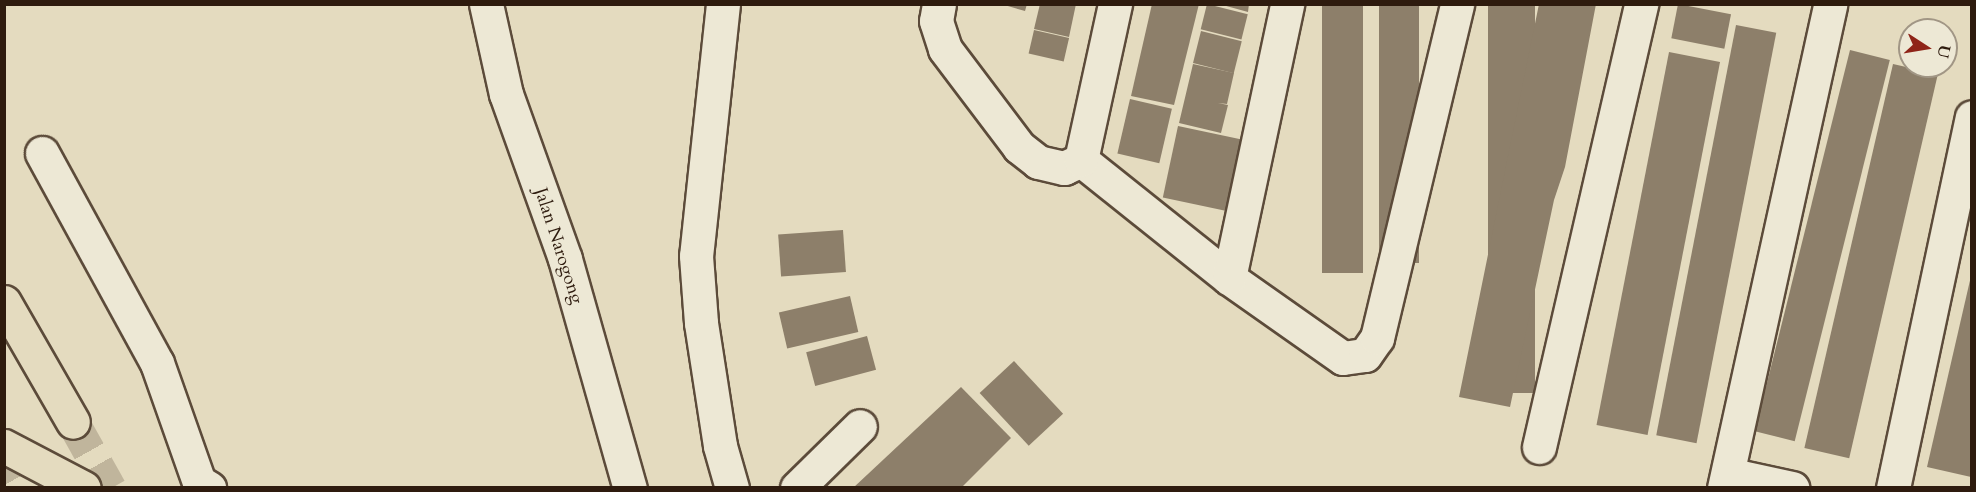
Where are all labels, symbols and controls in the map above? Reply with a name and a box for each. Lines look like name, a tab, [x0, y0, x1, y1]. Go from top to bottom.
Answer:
north arrow	[1898, 18, 1958, 78]
text: U	[1932, 43, 1956, 60]
street label: Jalan Narogong	[529, 185, 587, 307]

